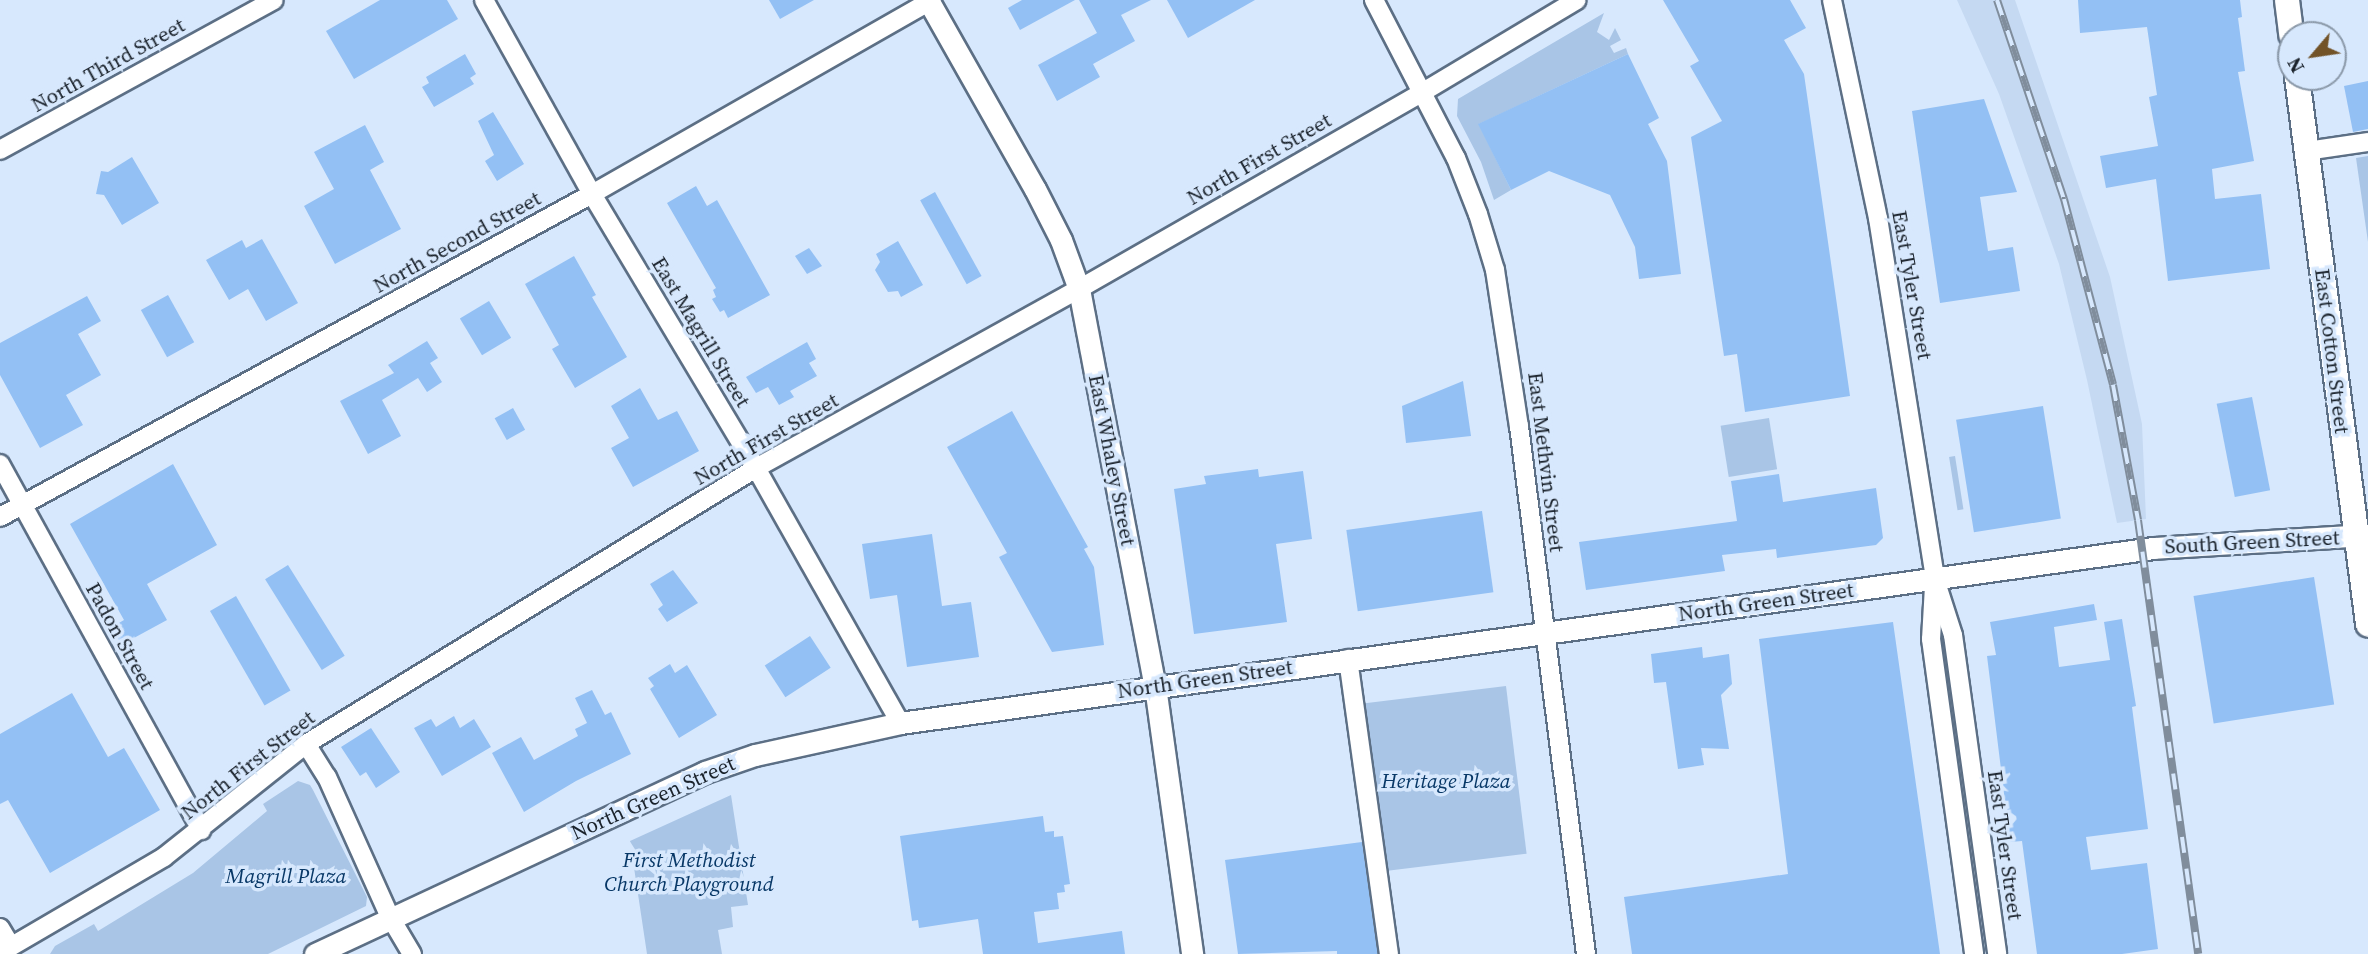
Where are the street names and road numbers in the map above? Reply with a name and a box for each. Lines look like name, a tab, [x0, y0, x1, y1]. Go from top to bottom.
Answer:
street label: North Third Street	[27, 12, 189, 118]
street label: North First Street	[1182, 108, 1336, 210]
street label: North Second Street	[369, 186, 545, 298]
street label: East Tyler Street	[1886, 208, 1938, 362]
street label: East Magrill Street	[646, 252, 756, 412]
street label: East Cotton Street	[2309, 267, 2355, 435]
street label: East Methvin Street	[1522, 371, 1570, 553]
street label: East Whaley Street	[1083, 372, 1141, 548]
street label: North First Street	[689, 388, 843, 490]
street label: South Green Street	[2164, 525, 2340, 559]
street label: North Green Street	[1677, 577, 1855, 627]
street label: Padon Street	[80, 578, 160, 694]
street label: North Green Street	[1116, 654, 1294, 704]
street label: North First Street	[176, 705, 320, 825]
street label: North Green Street	[567, 751, 739, 845]
street label: East Tyler Street	[1982, 768, 2028, 922]

